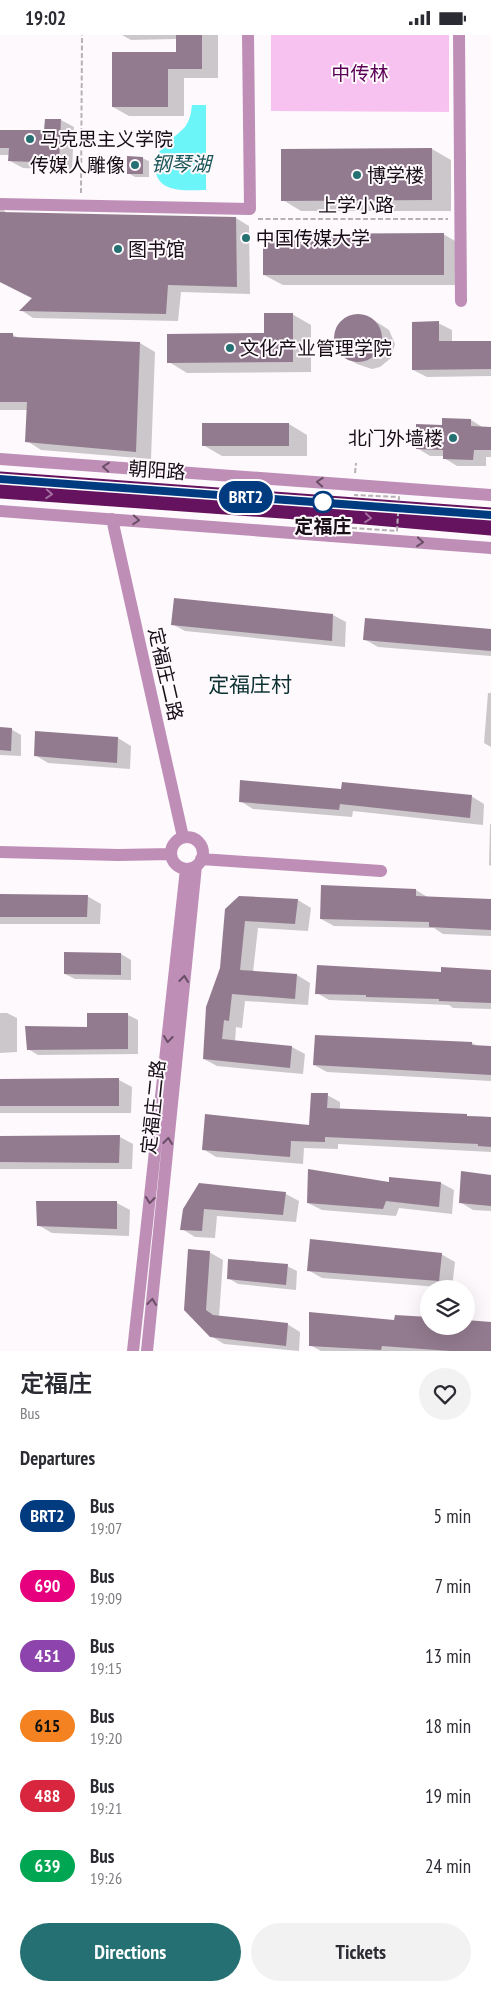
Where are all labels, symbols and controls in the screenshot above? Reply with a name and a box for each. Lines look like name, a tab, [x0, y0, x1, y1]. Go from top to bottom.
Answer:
text: 19:02	[25, 6, 66, 30]
park label: 中传林	[331, 61, 389, 85]
place label: 马克思主义学院	[40, 127, 173, 151]
marker: 马克思主义学院	[24, 133, 36, 145]
water label: 钢琴湖	[151, 151, 214, 177]
place label: 传媒人雕像	[30, 153, 125, 177]
marker: 传媒人雕像	[129, 159, 141, 171]
place label: 博学楼	[367, 163, 424, 187]
marker: 博学楼	[351, 169, 363, 181]
street label: 上学小路	[318, 193, 394, 217]
place label: 中国传媒大学	[256, 226, 370, 250]
marker: 中国传媒大学	[240, 232, 252, 244]
place label: 图书馆	[128, 237, 185, 261]
marker: 图书馆	[112, 243, 124, 255]
place label: 文化产业管理学院	[240, 336, 392, 360]
marker: 文化产业管理学院	[224, 342, 236, 354]
place label: 北门外墙楼	[348, 426, 443, 450]
marker: 北门外墙楼	[447, 432, 459, 444]
street label: 朝阳路	[128, 456, 186, 484]
one-way arrow	[102, 461, 110, 472]
one-way arrow	[316, 476, 324, 487]
line badge: BRT2	[211, 481, 281, 513]
text: BRT2	[229, 485, 263, 508]
one-way arrow	[45, 489, 53, 500]
marker: 定福庄	[312, 491, 334, 513]
one-way arrow	[364, 512, 372, 523]
place label: 定福庄	[294, 514, 352, 538]
one-way arrow	[132, 515, 140, 526]
one-way arrow	[416, 536, 424, 547]
street label: 定福庄二路	[144, 625, 188, 723]
district label: 定福庄村	[208, 671, 292, 698]
one-way arrow	[179, 975, 190, 983]
one-way arrow	[162, 1035, 173, 1043]
street label: 定福庄二路	[136, 1058, 170, 1156]
one-way arrow	[162, 1137, 173, 1145]
one-way arrow	[145, 1197, 156, 1205]
map controls	[420, 1280, 475, 1335]
button: layers	[420, 1280, 475, 1335]
one-way arrow	[146, 1298, 157, 1306]
text: 定福庄	[20, 1368, 92, 1399]
button: heart	[419, 1368, 471, 1420]
text: Bus	[20, 1403, 40, 1423]
text: Departures	[20, 1446, 95, 1470]
text: Bus	[90, 1494, 114, 1518]
text: BRT2	[30, 1504, 65, 1527]
text: 5 min	[434, 1504, 471, 1528]
text: 19:07	[90, 1518, 122, 1538]
text: Bus	[90, 1564, 114, 1588]
text: 690	[35, 1574, 60, 1597]
text: 7 min	[434, 1574, 471, 1598]
text: 19:09	[90, 1588, 122, 1608]
text: Bus	[90, 1634, 114, 1658]
text: 451	[35, 1644, 60, 1667]
text: 13 min	[425, 1644, 471, 1668]
text: 19:15	[90, 1658, 122, 1678]
text: Bus	[90, 1704, 114, 1728]
text: 615	[35, 1714, 60, 1737]
text: 18 min	[425, 1714, 471, 1738]
text: 19:20	[90, 1728, 122, 1748]
text: Bus	[90, 1774, 114, 1798]
text: 488	[35, 1784, 60, 1807]
text: 19 min	[425, 1784, 471, 1808]
text: 19:21	[90, 1798, 122, 1818]
text: Bus	[90, 1844, 114, 1868]
text: 639	[35, 1854, 60, 1877]
text: 24 min	[425, 1854, 471, 1878]
text: 19:26	[90, 1868, 122, 1888]
button: Directions	[20, 1923, 241, 1981]
button: Tickets	[251, 1923, 471, 1981]

